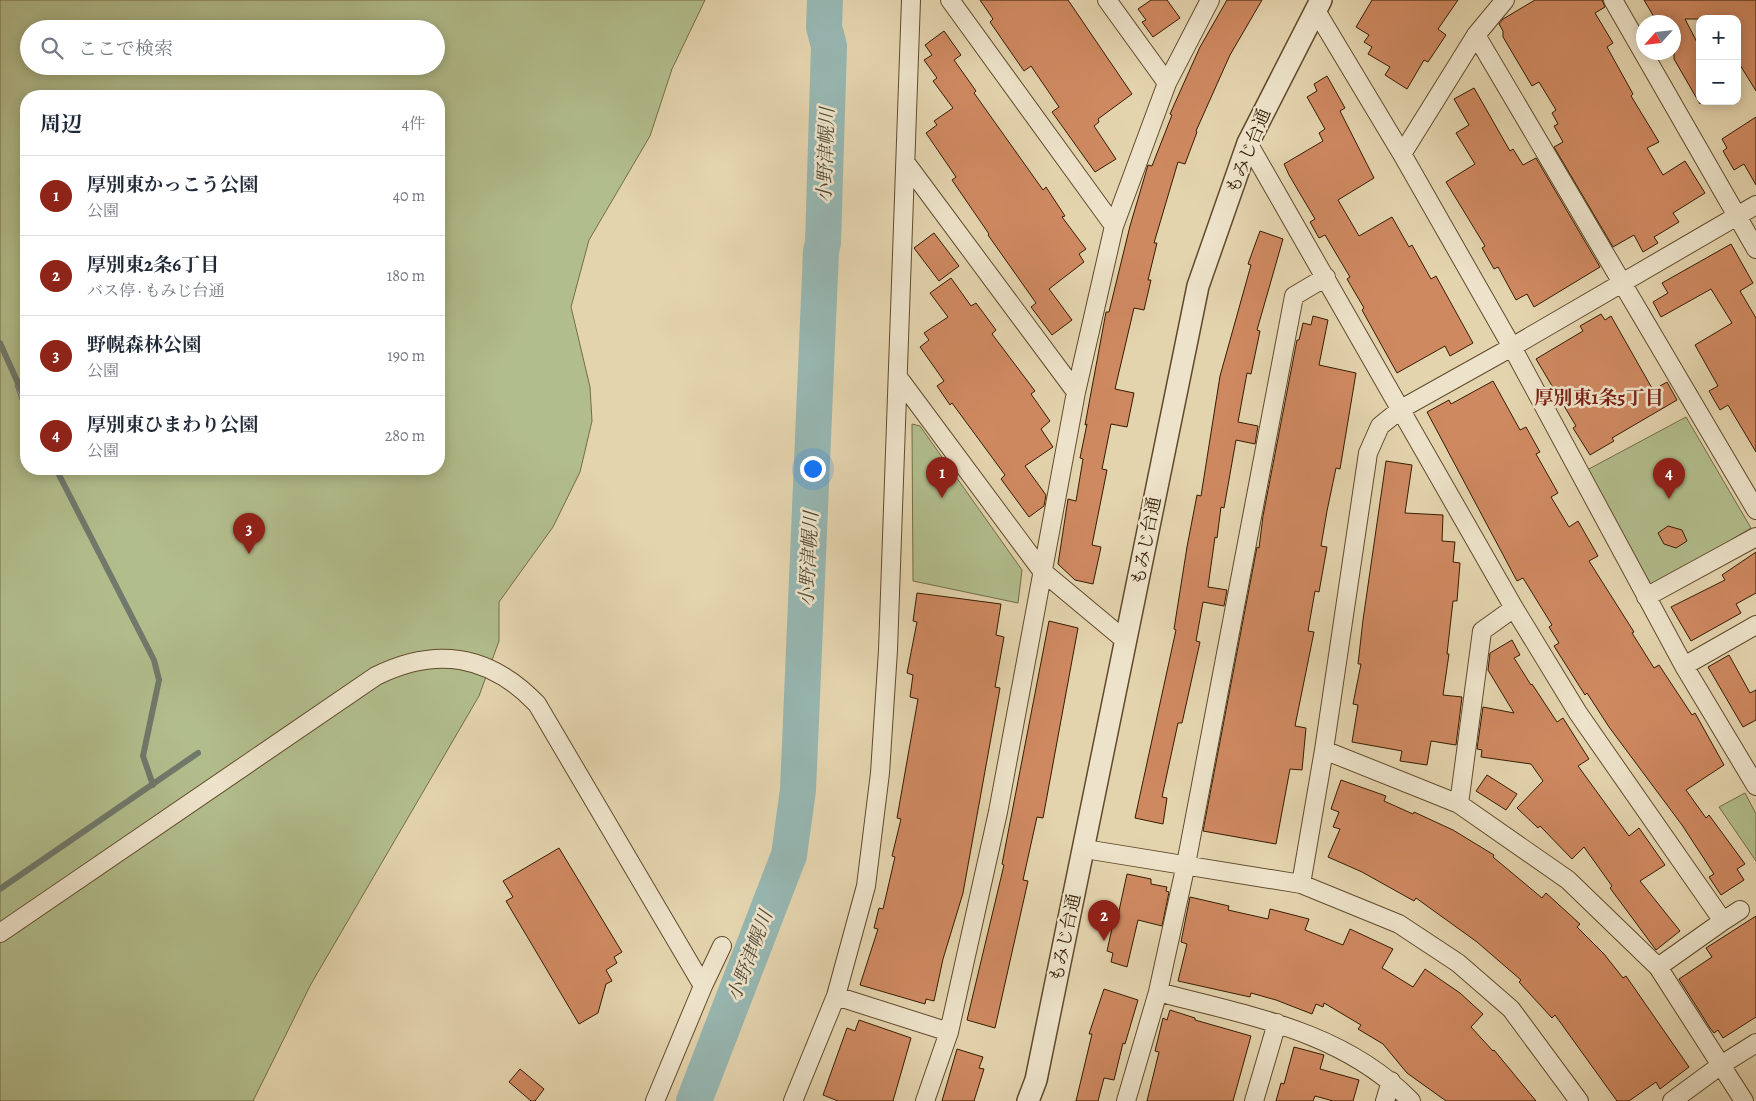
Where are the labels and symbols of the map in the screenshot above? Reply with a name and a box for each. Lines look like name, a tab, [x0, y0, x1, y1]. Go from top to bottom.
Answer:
north arrow	[1636, 15, 1681, 60]
water label: 小野津幌川	[811, 105, 841, 203]
street label: もみじ台通	[1220, 105, 1276, 197]
district label: 厚別東1条5丁目	[1535, 385, 1663, 411]
your location	[800, 456, 826, 482]
pin: 1	[926, 457, 958, 498]
pin: 4	[1653, 458, 1685, 499]
street label: もみじ台通	[1126, 495, 1166, 587]
water label: 小野津幌川	[794, 509, 825, 607]
pin: 3	[233, 513, 265, 554]
street label: もみじ台通	[1044, 891, 1086, 985]
pin: 2	[1088, 900, 1120, 941]
water label: 小野津幌川	[721, 905, 780, 1005]

